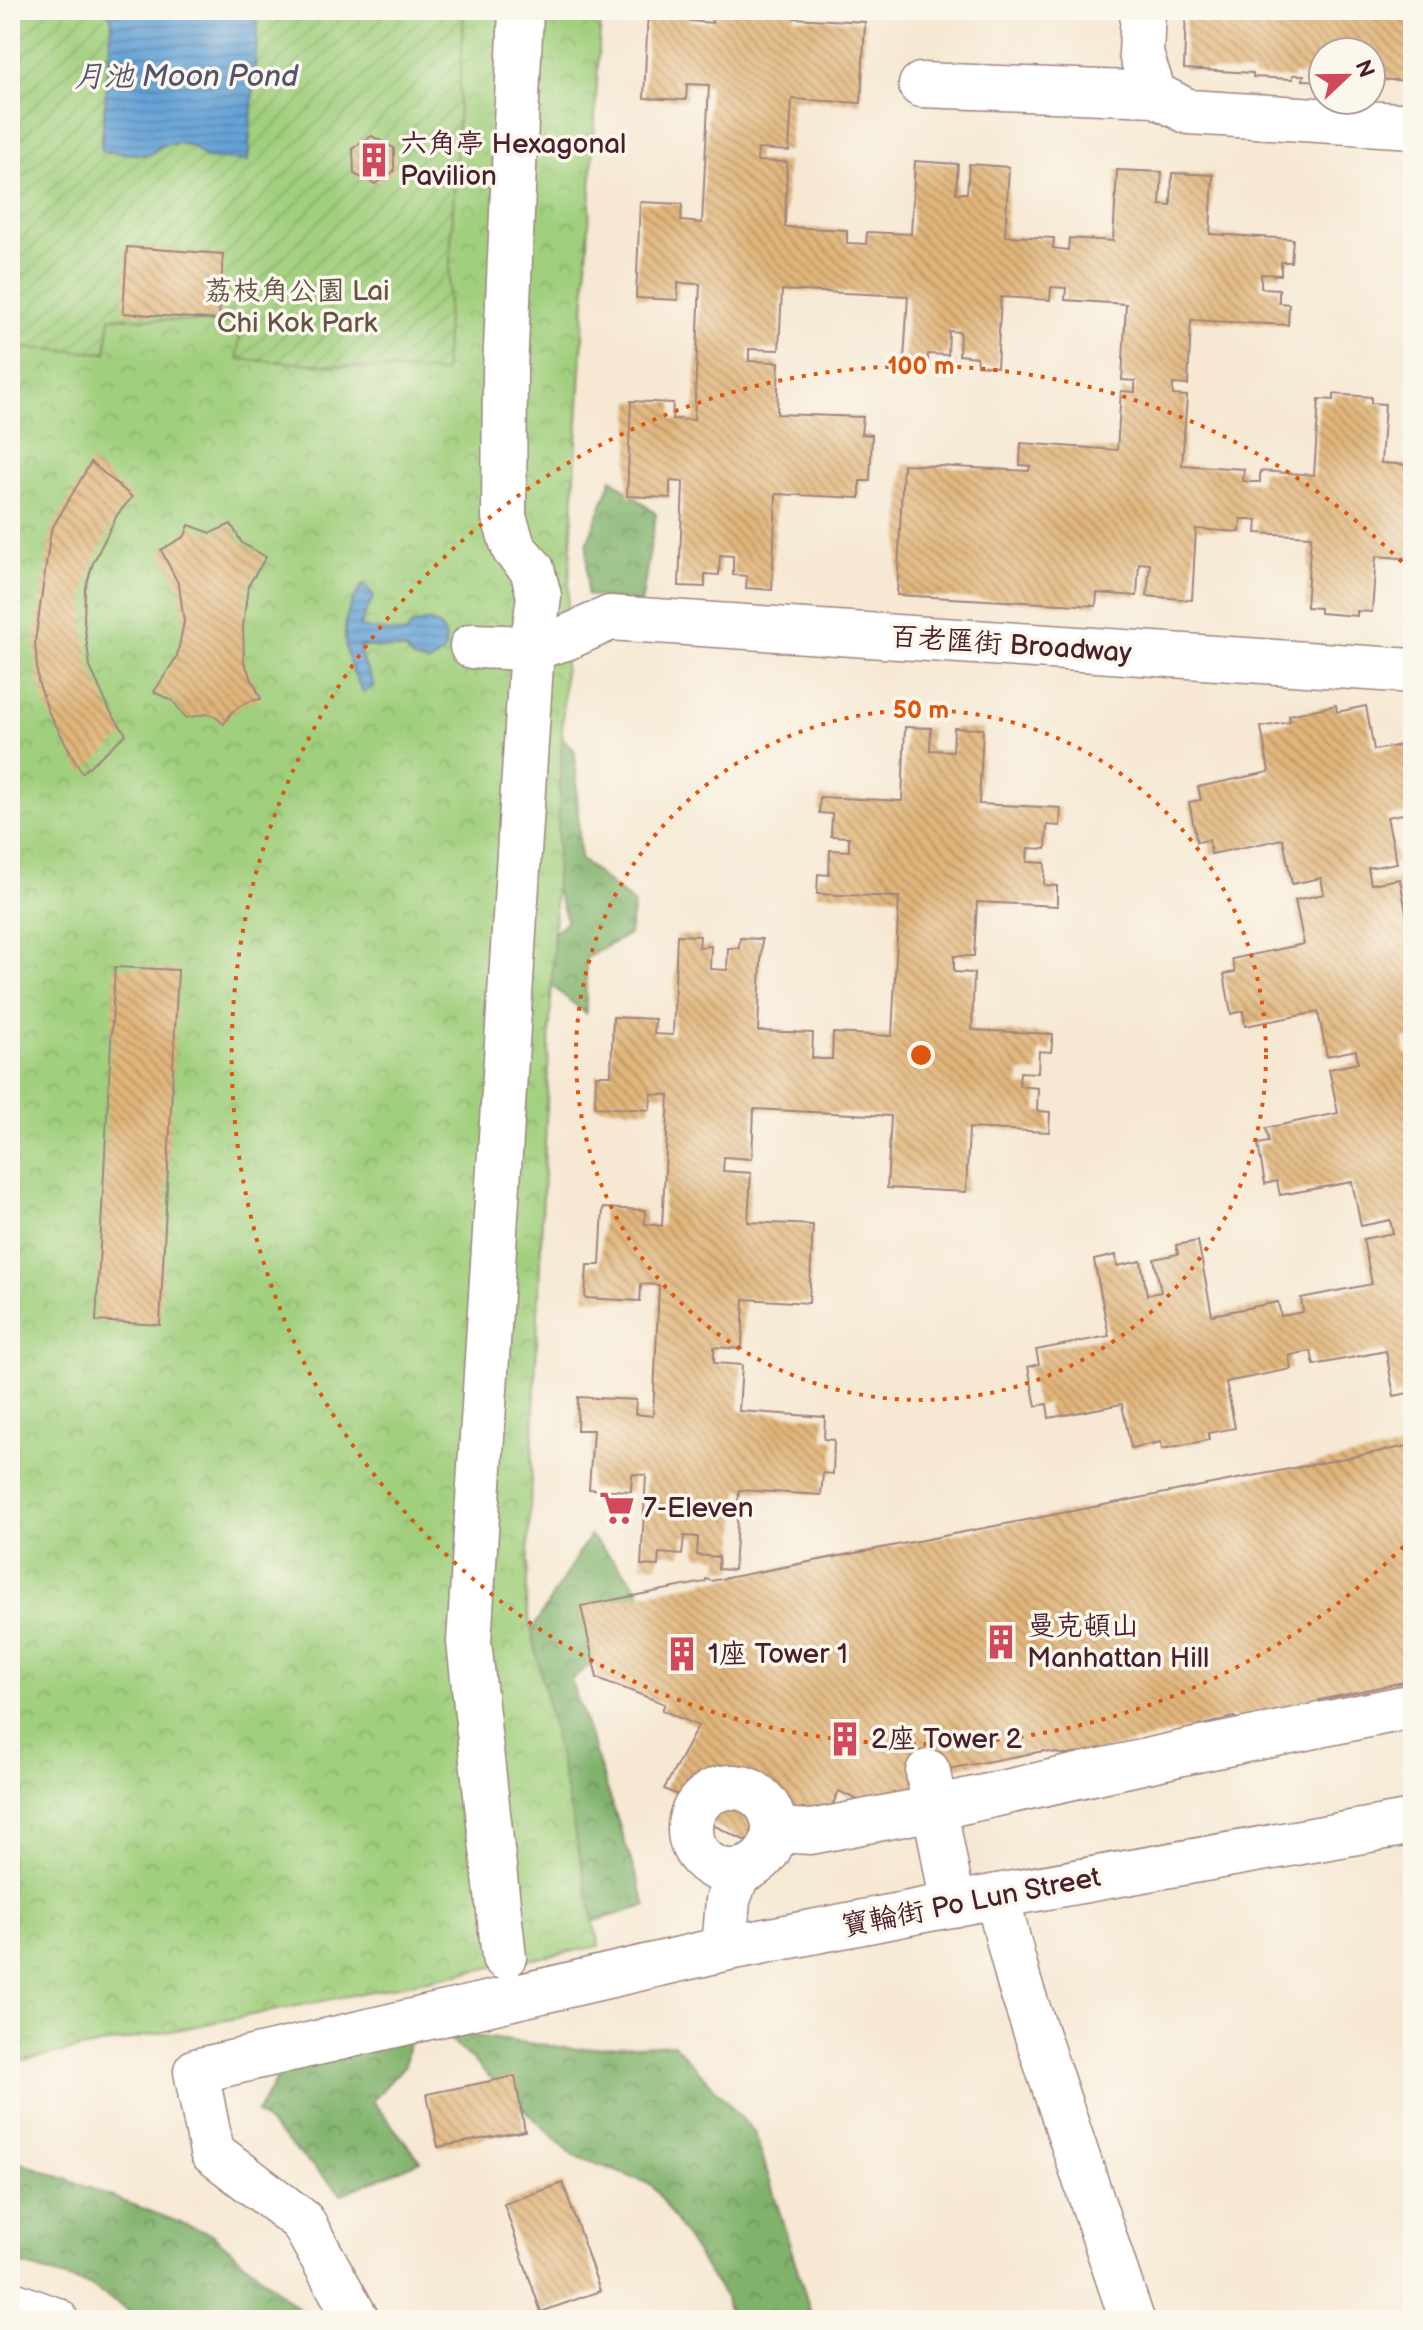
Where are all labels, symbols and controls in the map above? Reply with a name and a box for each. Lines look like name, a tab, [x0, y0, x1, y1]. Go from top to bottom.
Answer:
north arrow	[1307, 36, 1387, 116]
text: N	[1349, 56, 1380, 82]
water label: 月池 Moon Pond	[74, 59, 299, 95]
place label: 六角亭 Hexagonal Pavilion	[400, 128, 626, 193]
building icon: 六角亭 Hexagonal Pavilion	[355, 141, 393, 179]
park label: 荔枝角公園 Lai Chi Kok Park	[204, 275, 390, 340]
text: 100 m	[888, 352, 954, 381]
street label: 百老匯街 Broadway	[889, 620, 1133, 670]
text: 50 m	[893, 696, 949, 725]
centre of rings	[907, 1041, 935, 1069]
supermarket icon: 7-Eleven	[598, 1489, 636, 1527]
place label: 7-Eleven	[643, 1492, 754, 1525]
place label: 曼克頓山 Manhattan Hill	[1027, 1610, 1209, 1675]
building icon: 曼克頓山 Manhattan Hill	[982, 1623, 1020, 1661]
building icon: 1座 Tower 1	[663, 1635, 701, 1673]
place label: 1座 Tower 1	[708, 1638, 848, 1671]
building icon: 2座 Tower 2	[826, 1720, 864, 1758]
place label: 2座 Tower 2	[871, 1723, 1023, 1756]
street label: 寶輪街 Po Lun Street	[839, 1861, 1104, 1943]

